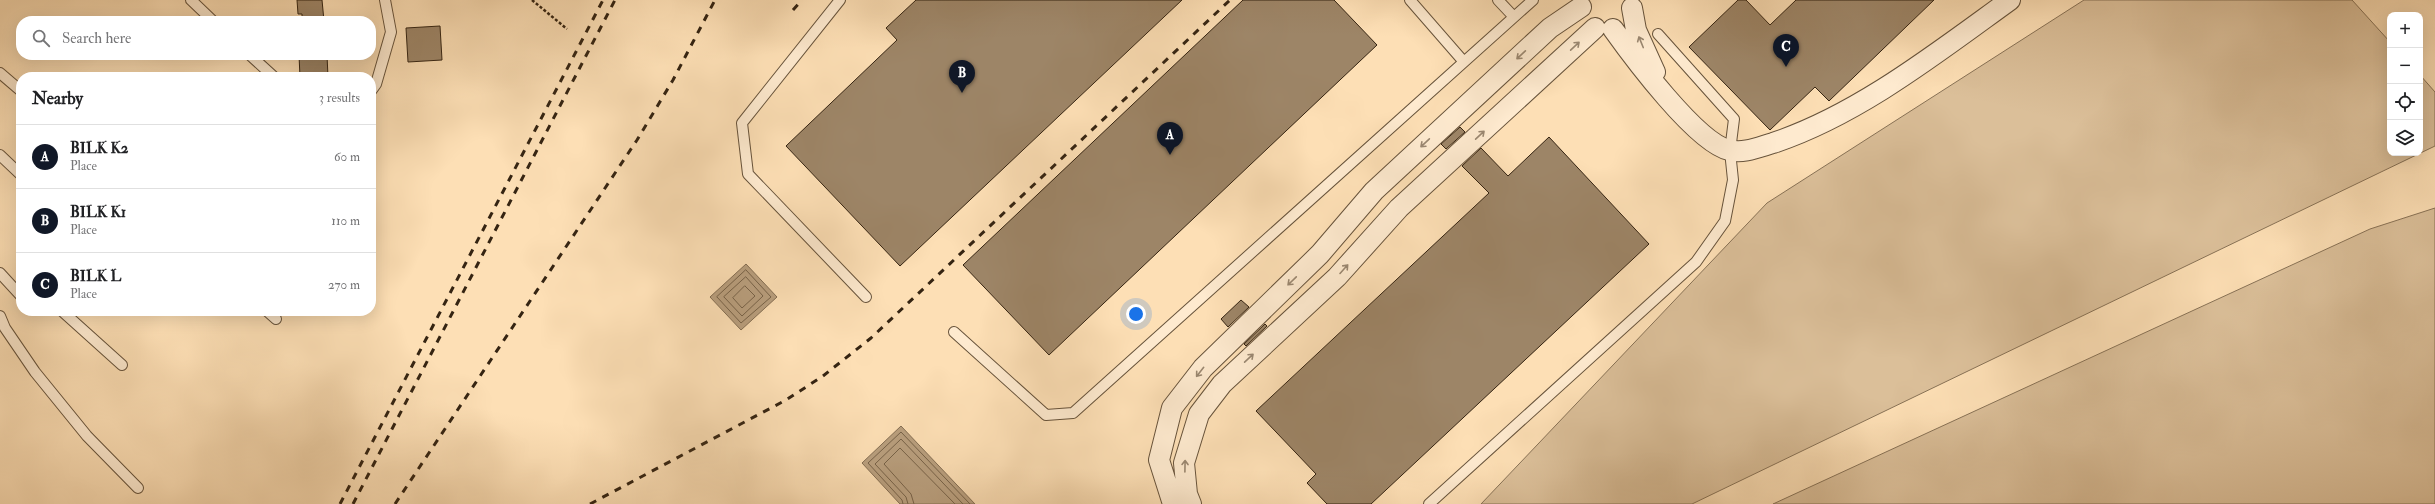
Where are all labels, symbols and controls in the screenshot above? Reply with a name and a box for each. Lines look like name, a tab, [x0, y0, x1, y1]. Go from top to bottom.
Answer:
map controls	[2387, 12, 2423, 156]
button: +	[2387, 12, 2423, 48]
search box	[16, 16, 376, 60]
icon: search	[30, 27, 52, 49]
text: Search here	[62, 29, 131, 48]
pin: C	[1773, 34, 1799, 67]
one-way arrow	[1637, 36, 1644, 48]
one-way arrow	[1570, 42, 1580, 51]
button: −	[2387, 48, 2423, 84]
one-way arrow	[1516, 50, 1526, 59]
pin: B	[949, 60, 975, 93]
button: locate	[2387, 84, 2423, 120]
text: Nearby	[32, 88, 83, 109]
text: 3 results	[319, 90, 360, 106]
button: layers	[2387, 120, 2423, 156]
pin: A	[1157, 122, 1183, 155]
one-way arrow	[1474, 130, 1485, 139]
one-way arrow	[1421, 138, 1431, 147]
text: BILK K2	[70, 139, 128, 158]
text: A	[41, 149, 49, 165]
text: 60 m	[334, 149, 360, 165]
text: Place	[70, 158, 97, 174]
text: BILK K1	[70, 203, 126, 222]
text: B	[41, 213, 49, 229]
text: 110 m	[331, 213, 360, 229]
text: Place	[70, 222, 97, 238]
one-way arrow	[1339, 264, 1349, 274]
text: BILK L	[70, 267, 121, 286]
one-way arrow	[1287, 276, 1297, 286]
text: C	[40, 277, 50, 293]
text: 270 m	[328, 277, 360, 293]
text: Place	[70, 286, 97, 302]
your location	[1126, 304, 1146, 324]
one-way arrow	[1244, 354, 1254, 363]
one-way arrow	[1195, 367, 1204, 378]
one-way arrow	[1181, 460, 1189, 473]

